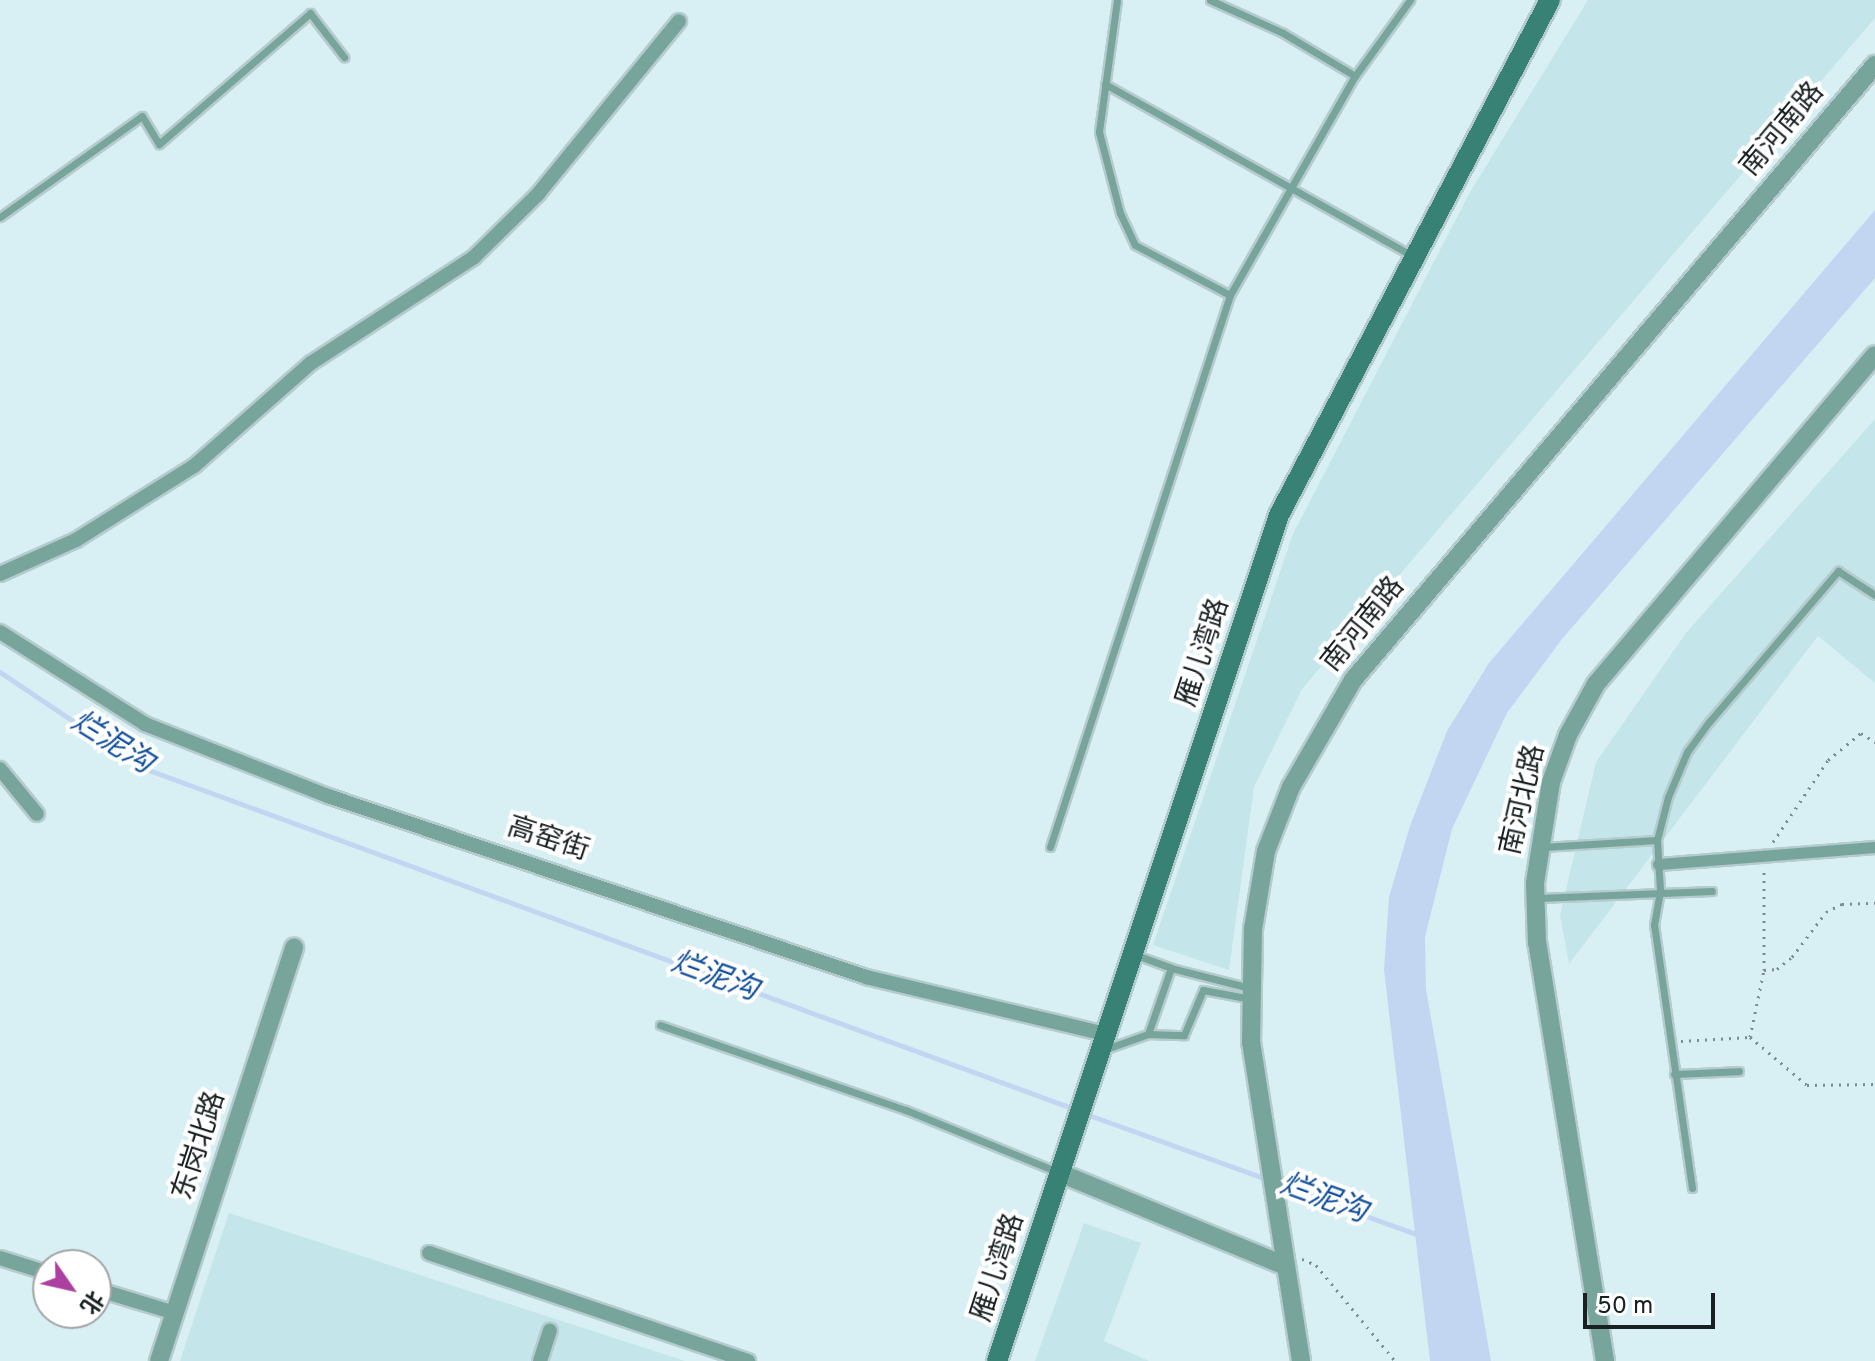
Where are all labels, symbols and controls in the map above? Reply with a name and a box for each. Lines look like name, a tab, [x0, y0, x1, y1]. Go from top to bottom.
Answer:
street label: 南河南路	[1734, 76, 1832, 184]
street label: 南河南路	[1316, 571, 1412, 679]
street label: 雁儿湾路	[1171, 595, 1237, 711]
water label: 烂泥沟	[63, 705, 159, 783]
street label: 南河北路	[1495, 742, 1553, 858]
street label: 高窑街	[503, 811, 593, 869]
water label: 烂泥沟	[666, 946, 762, 1010]
street label: 东岗北路	[167, 1088, 233, 1204]
water label: 烂泥沟	[1275, 1168, 1371, 1232]
street label: 雁儿湾路	[966, 1210, 1032, 1326]
north arrow	[32, 1249, 112, 1329]
scale bar	[1587, 1277, 1719, 1327]
text: 北	[73, 1285, 108, 1318]
text: 50 m	[1597, 1292, 1653, 1322]

